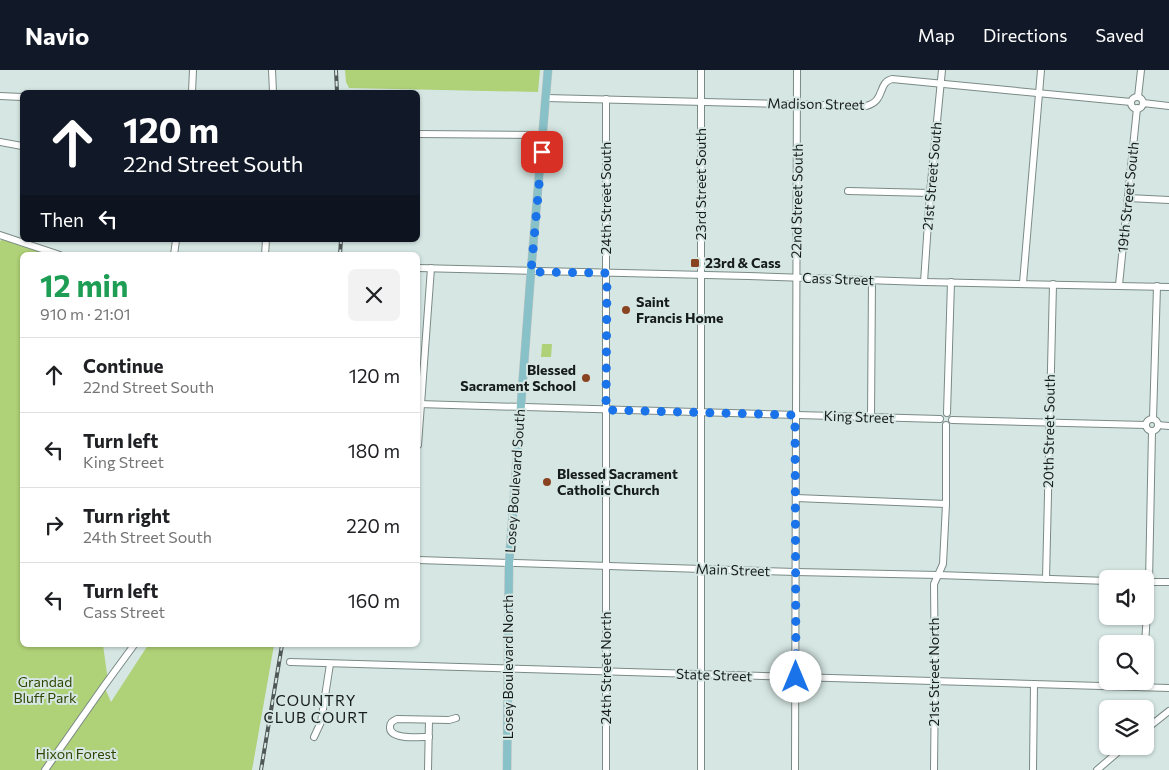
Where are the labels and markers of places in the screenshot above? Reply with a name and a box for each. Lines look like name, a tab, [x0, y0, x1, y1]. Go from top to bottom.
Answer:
pin	[521, 131, 563, 173]
place label: 23rd & Cass	[705, 254, 781, 271]
marker: 23rd & Cass	[689, 257, 701, 269]
place label: Saint Francis Home	[636, 293, 723, 326]
marker: Saint Francis Home	[620, 304, 632, 316]
place label: Blessed Sacrament School	[460, 361, 576, 394]
marker: Blessed Sacrament School	[580, 372, 592, 384]
place label: Blessed Sacrament Catholic Church	[557, 465, 678, 498]
marker: Blessed Sacrament Catholic Church	[541, 476, 553, 488]

